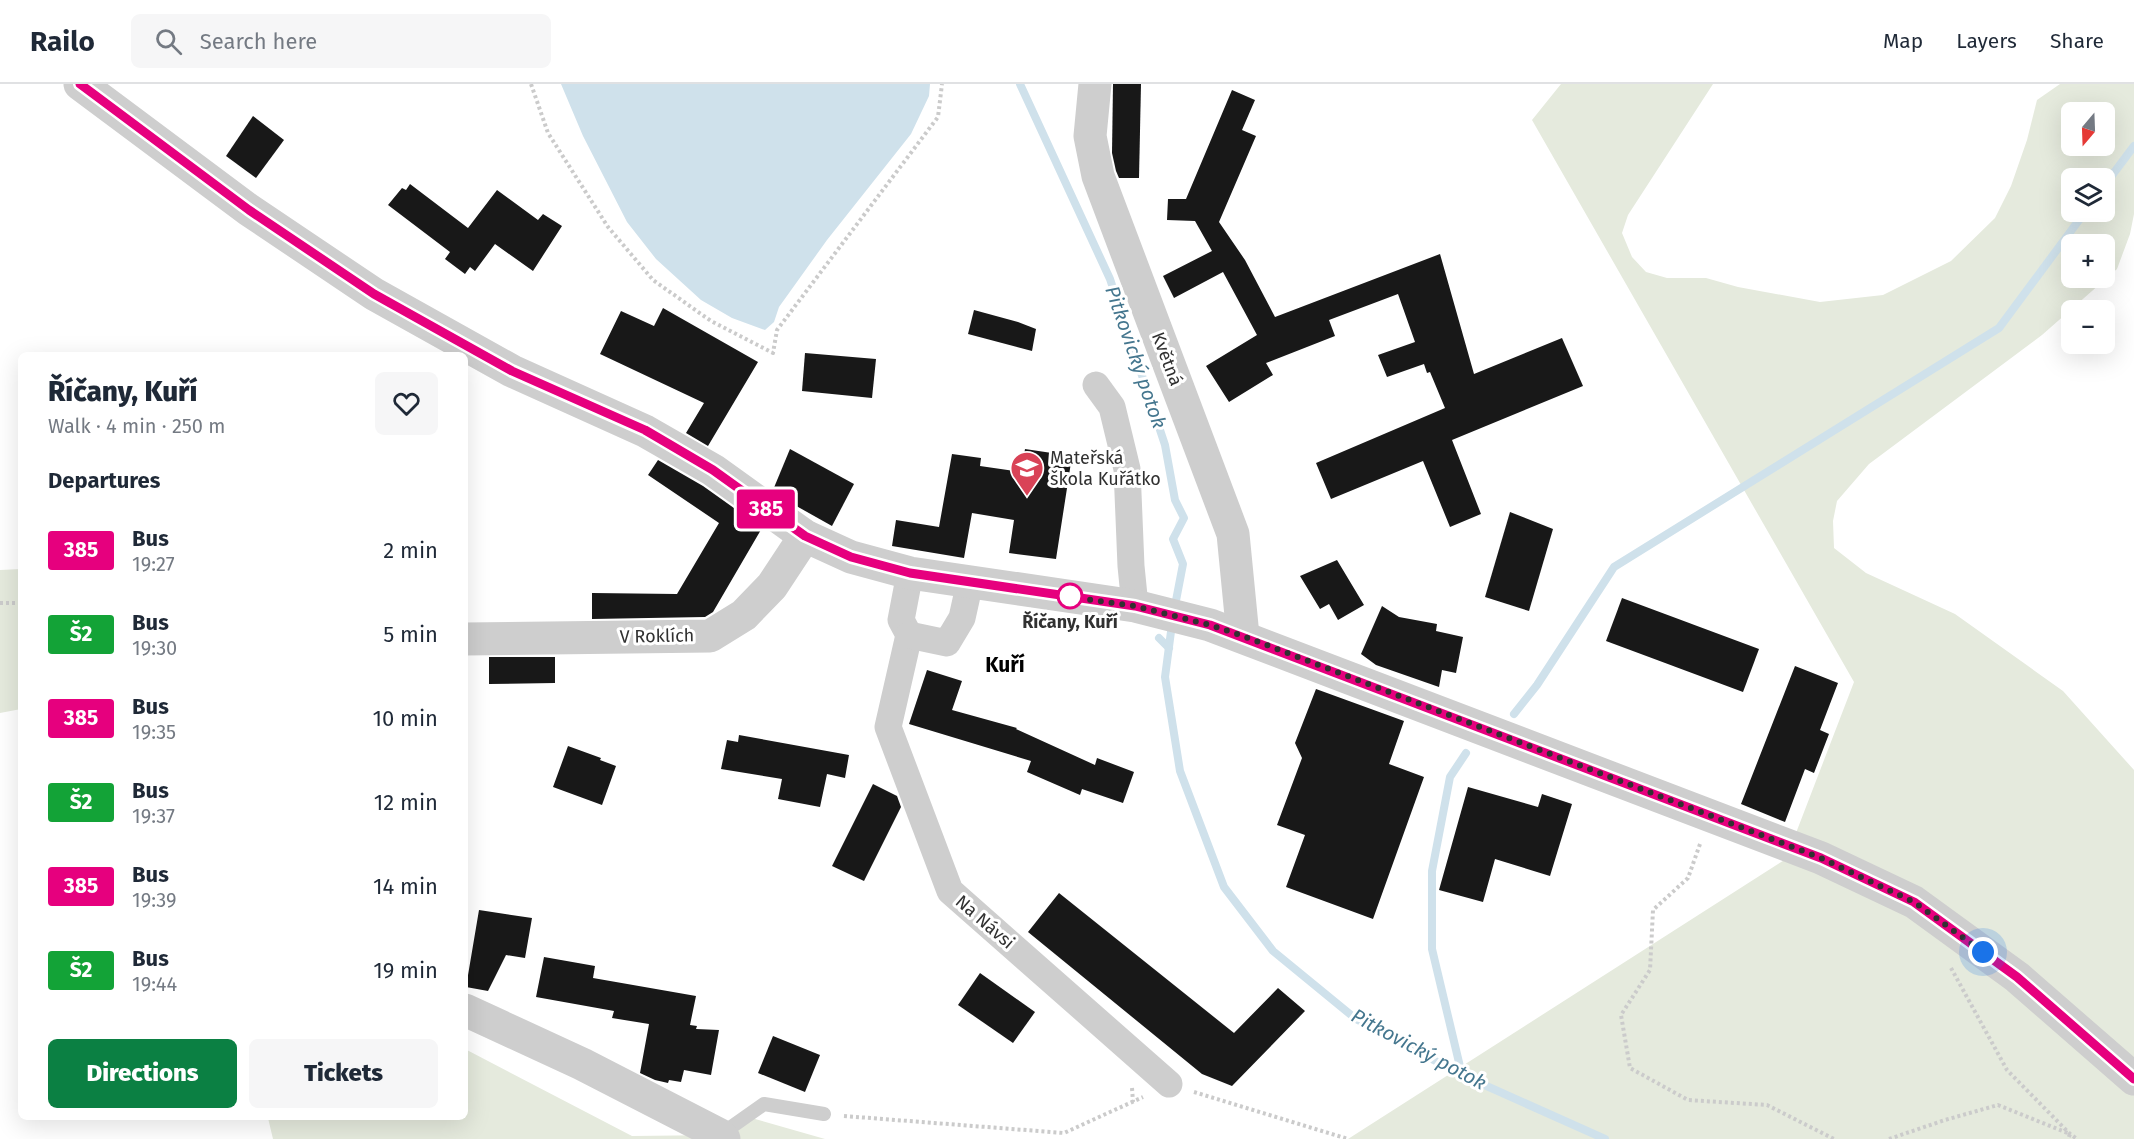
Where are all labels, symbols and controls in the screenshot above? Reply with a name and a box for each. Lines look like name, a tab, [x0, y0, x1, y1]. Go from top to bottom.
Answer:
search box	[131, 14, 551, 68]
text: Railo	[30, 25, 95, 58]
icon: search	[152, 25, 185, 58]
text: Search here	[200, 28, 317, 55]
text: Map	[1883, 28, 1923, 54]
text: Layers	[1956, 28, 2017, 54]
text: Share	[2050, 28, 2104, 54]
north arrow	[2061, 102, 2115, 156]
map controls	[2061, 102, 2115, 354]
button: layers	[2061, 168, 2115, 222]
button: +	[2061, 234, 2115, 288]
water label: Pitkovický potok	[1100, 282, 1172, 432]
button: −	[2061, 300, 2115, 354]
street label: Květná	[1147, 329, 1187, 389]
button: heart	[375, 372, 438, 435]
text: Říčany, Kuří	[48, 375, 197, 408]
text: Walk · 4 min · 250 m	[48, 414, 225, 438]
place label: Mateřská škola Kuřátko	[1050, 447, 1161, 490]
school or university icon: Mateřská škola Kuřátko	[1009, 450, 1045, 497]
text: Departures	[48, 467, 160, 494]
line badge: 385	[732, 490, 801, 528]
text: 385	[749, 496, 783, 522]
text: Bus	[132, 525, 169, 552]
text: 385	[64, 537, 98, 563]
text: 2 min	[383, 537, 438, 564]
text: 19:27	[132, 552, 175, 576]
marker: Říčany, Kuří	[1057, 583, 1083, 609]
text: Bus	[132, 609, 169, 636]
place label: Říčany, Kuří	[1022, 610, 1118, 633]
text: Š2	[70, 621, 92, 647]
text: 5 min	[383, 621, 438, 648]
street label: V Roklích	[619, 624, 695, 648]
text: 19:30	[132, 636, 177, 660]
district label: Kuří	[985, 652, 1025, 678]
text: Bus	[132, 693, 169, 720]
text: 385	[64, 705, 98, 731]
text: 10 min	[372, 705, 438, 732]
text: 19:35	[132, 720, 176, 744]
text: Bus	[132, 777, 169, 804]
text: Š2	[70, 789, 92, 815]
text: 12 min	[374, 789, 438, 816]
text: 19:37	[132, 804, 175, 828]
text: Bus	[132, 861, 169, 888]
text: 385	[64, 873, 98, 899]
text: 14 min	[373, 873, 438, 900]
text: 19:39	[132, 888, 176, 912]
street label: Na Návsi	[951, 890, 1019, 954]
your location	[1968, 937, 1998, 967]
text: Bus	[132, 945, 169, 972]
text: Š2	[70, 957, 92, 983]
text: 19 min	[373, 957, 438, 984]
text: 19:44	[132, 972, 177, 996]
water label: Pitkovický potok	[1347, 1003, 1491, 1095]
button: Directions	[48, 1039, 237, 1108]
button: Tickets	[249, 1039, 438, 1108]

